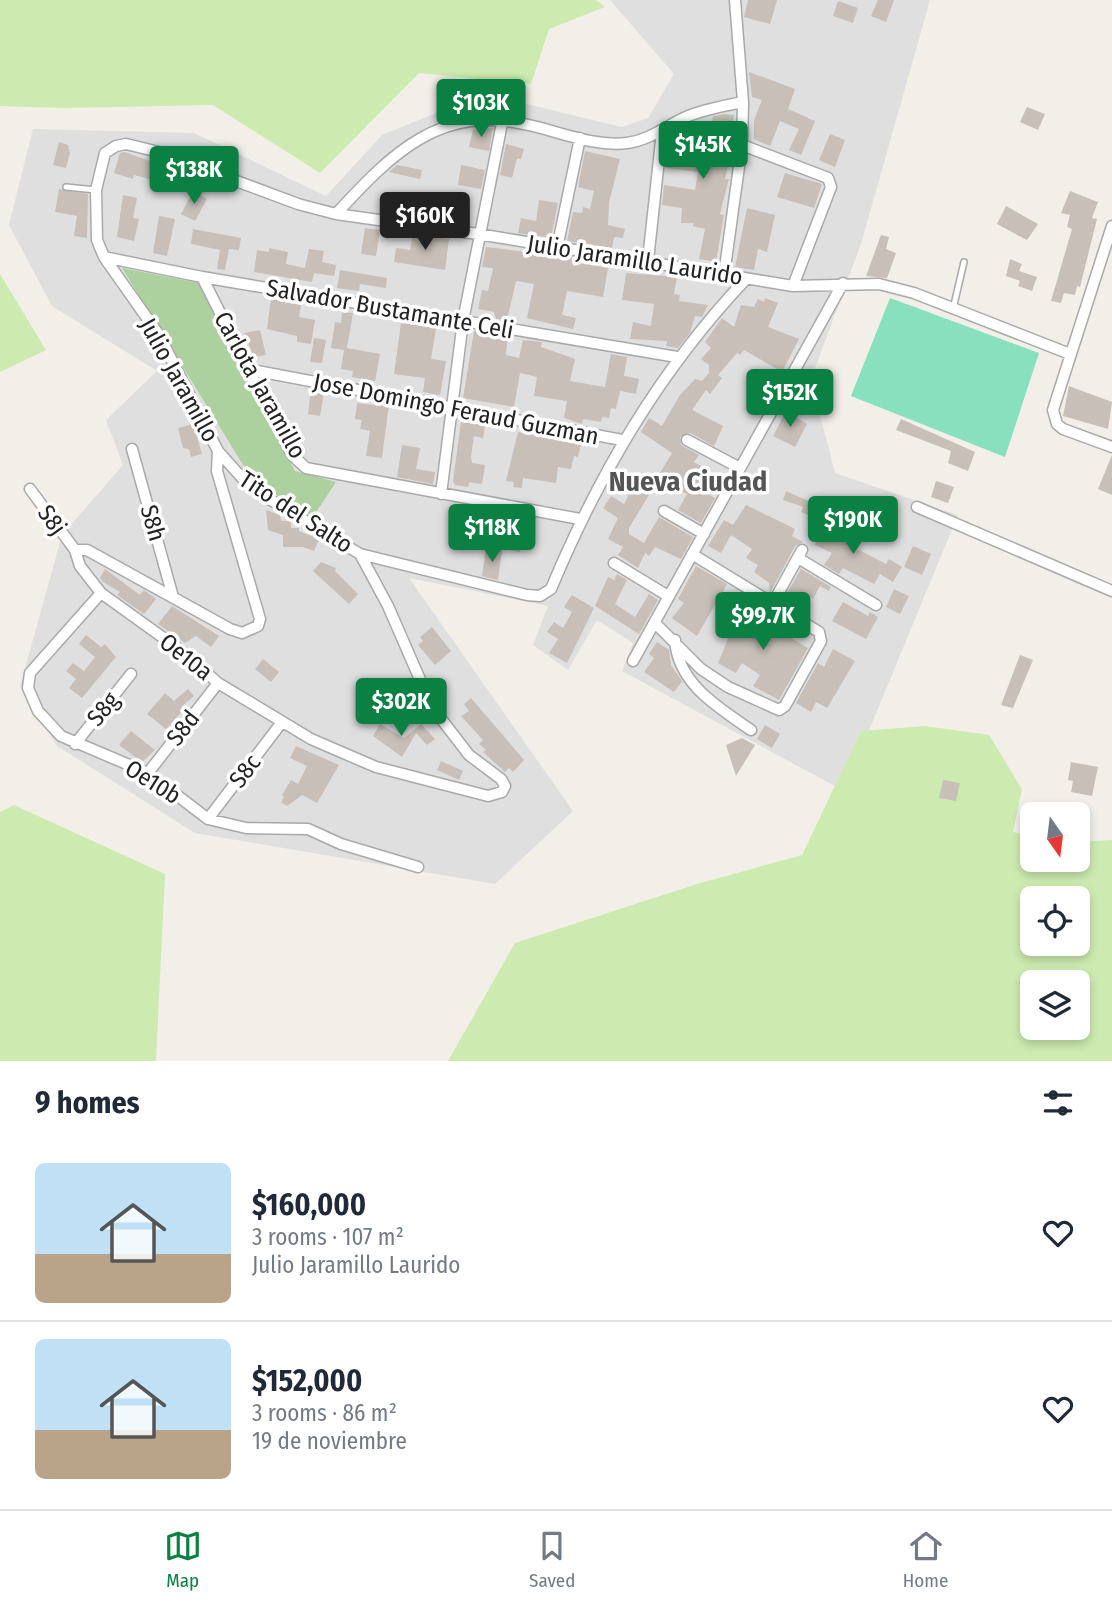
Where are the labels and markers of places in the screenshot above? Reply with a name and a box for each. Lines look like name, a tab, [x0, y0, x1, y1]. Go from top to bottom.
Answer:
pin: $103K	[432, 80, 530, 139]
pin: $145K	[654, 122, 752, 181]
pin: $138K	[145, 146, 243, 206]
pin: $160K	[376, 192, 474, 252]
pin: $152K	[741, 370, 839, 429]
pin: $190K	[804, 496, 902, 556]
pin: $118K	[443, 504, 541, 564]
pin: $99.7K	[706, 592, 820, 652]
pin: $302K	[352, 678, 450, 738]

